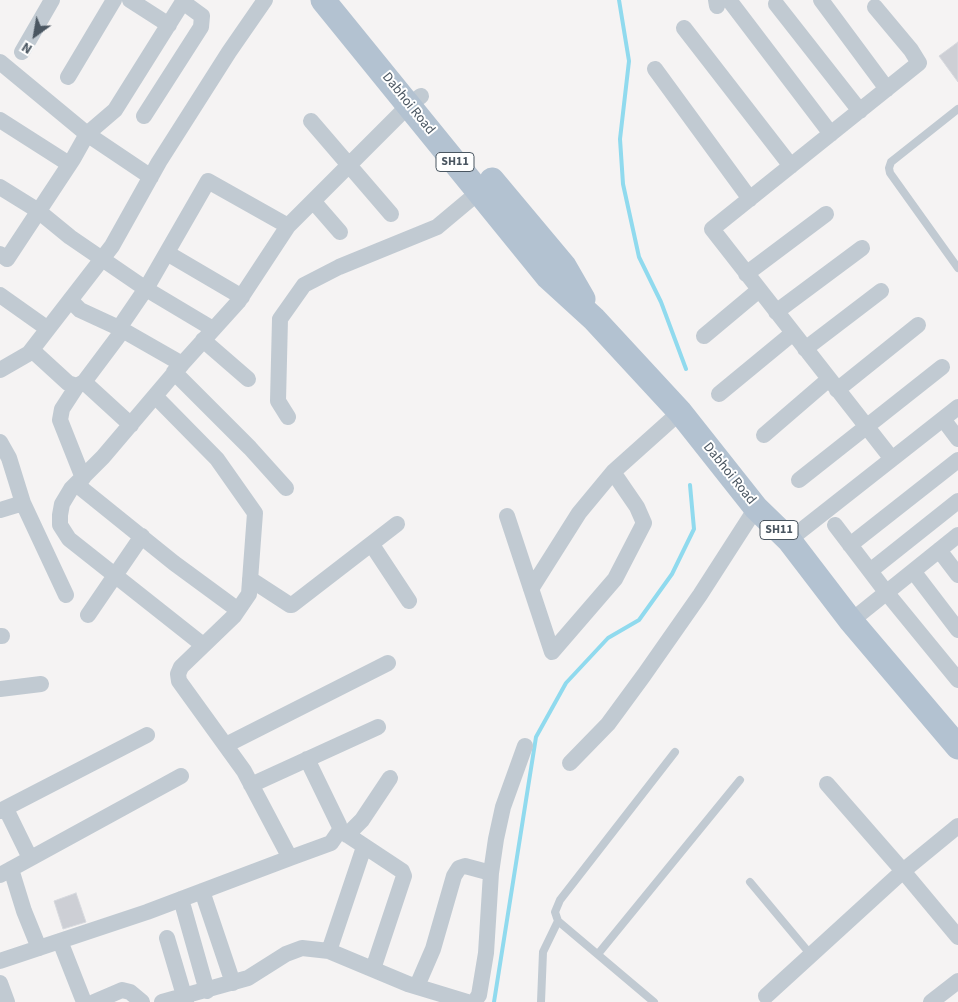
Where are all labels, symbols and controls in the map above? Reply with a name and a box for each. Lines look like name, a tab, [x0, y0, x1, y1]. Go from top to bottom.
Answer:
north arrow	[10, 10, 60, 60]
text: N	[18, 37, 36, 59]
street label: Dabhoi Road	[378, 70, 438, 138]
road number: SH11	[436, 152, 474, 172]
street label: Dabhoi Road	[699, 440, 759, 508]
road number: SH11	[760, 520, 798, 540]

